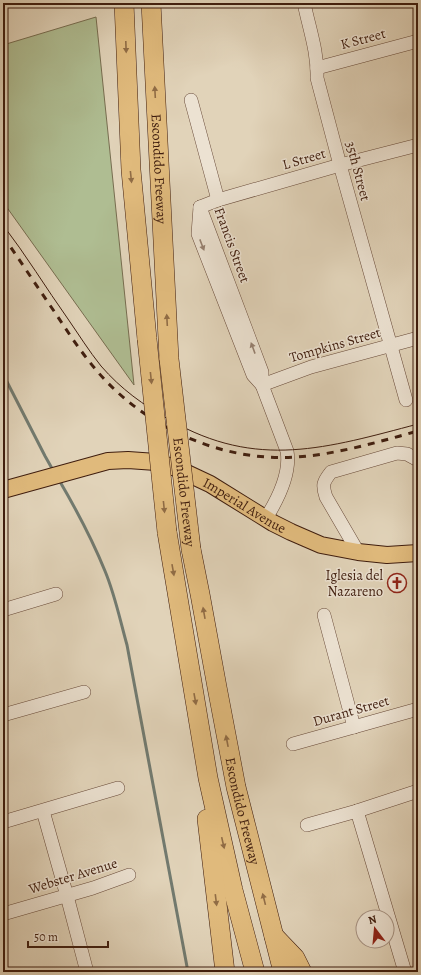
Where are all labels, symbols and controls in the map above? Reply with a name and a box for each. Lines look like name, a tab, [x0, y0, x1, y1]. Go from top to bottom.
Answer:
street label: K Street	[338, 24, 388, 54]
one-way arrow	[122, 41, 129, 53]
one-way arrow	[152, 86, 159, 98]
street label: Escondido Freeway	[147, 113, 172, 225]
street label: 35th Street	[341, 139, 375, 203]
street label: L Street	[280, 144, 328, 174]
one-way arrow	[128, 171, 135, 183]
street label: Francis Street	[210, 205, 255, 286]
one-way arrow	[200, 239, 206, 251]
one-way arrow	[163, 314, 170, 326]
street label: Tompkins Street	[287, 323, 383, 367]
one-way arrow	[249, 341, 255, 353]
one-way arrow	[148, 372, 155, 384]
street label: Escondido Freeway	[169, 436, 200, 549]
street label: Imperial Avenue	[200, 473, 289, 538]
one-way arrow	[161, 501, 168, 513]
one-way arrow	[171, 564, 177, 577]
place label: Iglesia del Nazareno	[325, 566, 384, 601]
church icon: Iglesia del Nazareno	[386, 572, 408, 594]
one-way arrow	[201, 607, 207, 619]
street label: Durant Street	[311, 691, 392, 731]
one-way arrow	[192, 693, 198, 705]
one-way arrow	[224, 735, 230, 747]
street label: Escondido Freeway	[221, 756, 265, 867]
one-way arrow	[220, 837, 226, 849]
street label: Webster Avenue	[25, 854, 120, 899]
one-way arrow	[261, 892, 267, 904]
one-way arrow	[213, 894, 219, 906]
north arrow	[355, 909, 395, 949]
text: N	[366, 912, 378, 928]
scale bar	[28, 923, 108, 949]
text: 50 m	[34, 929, 58, 945]

